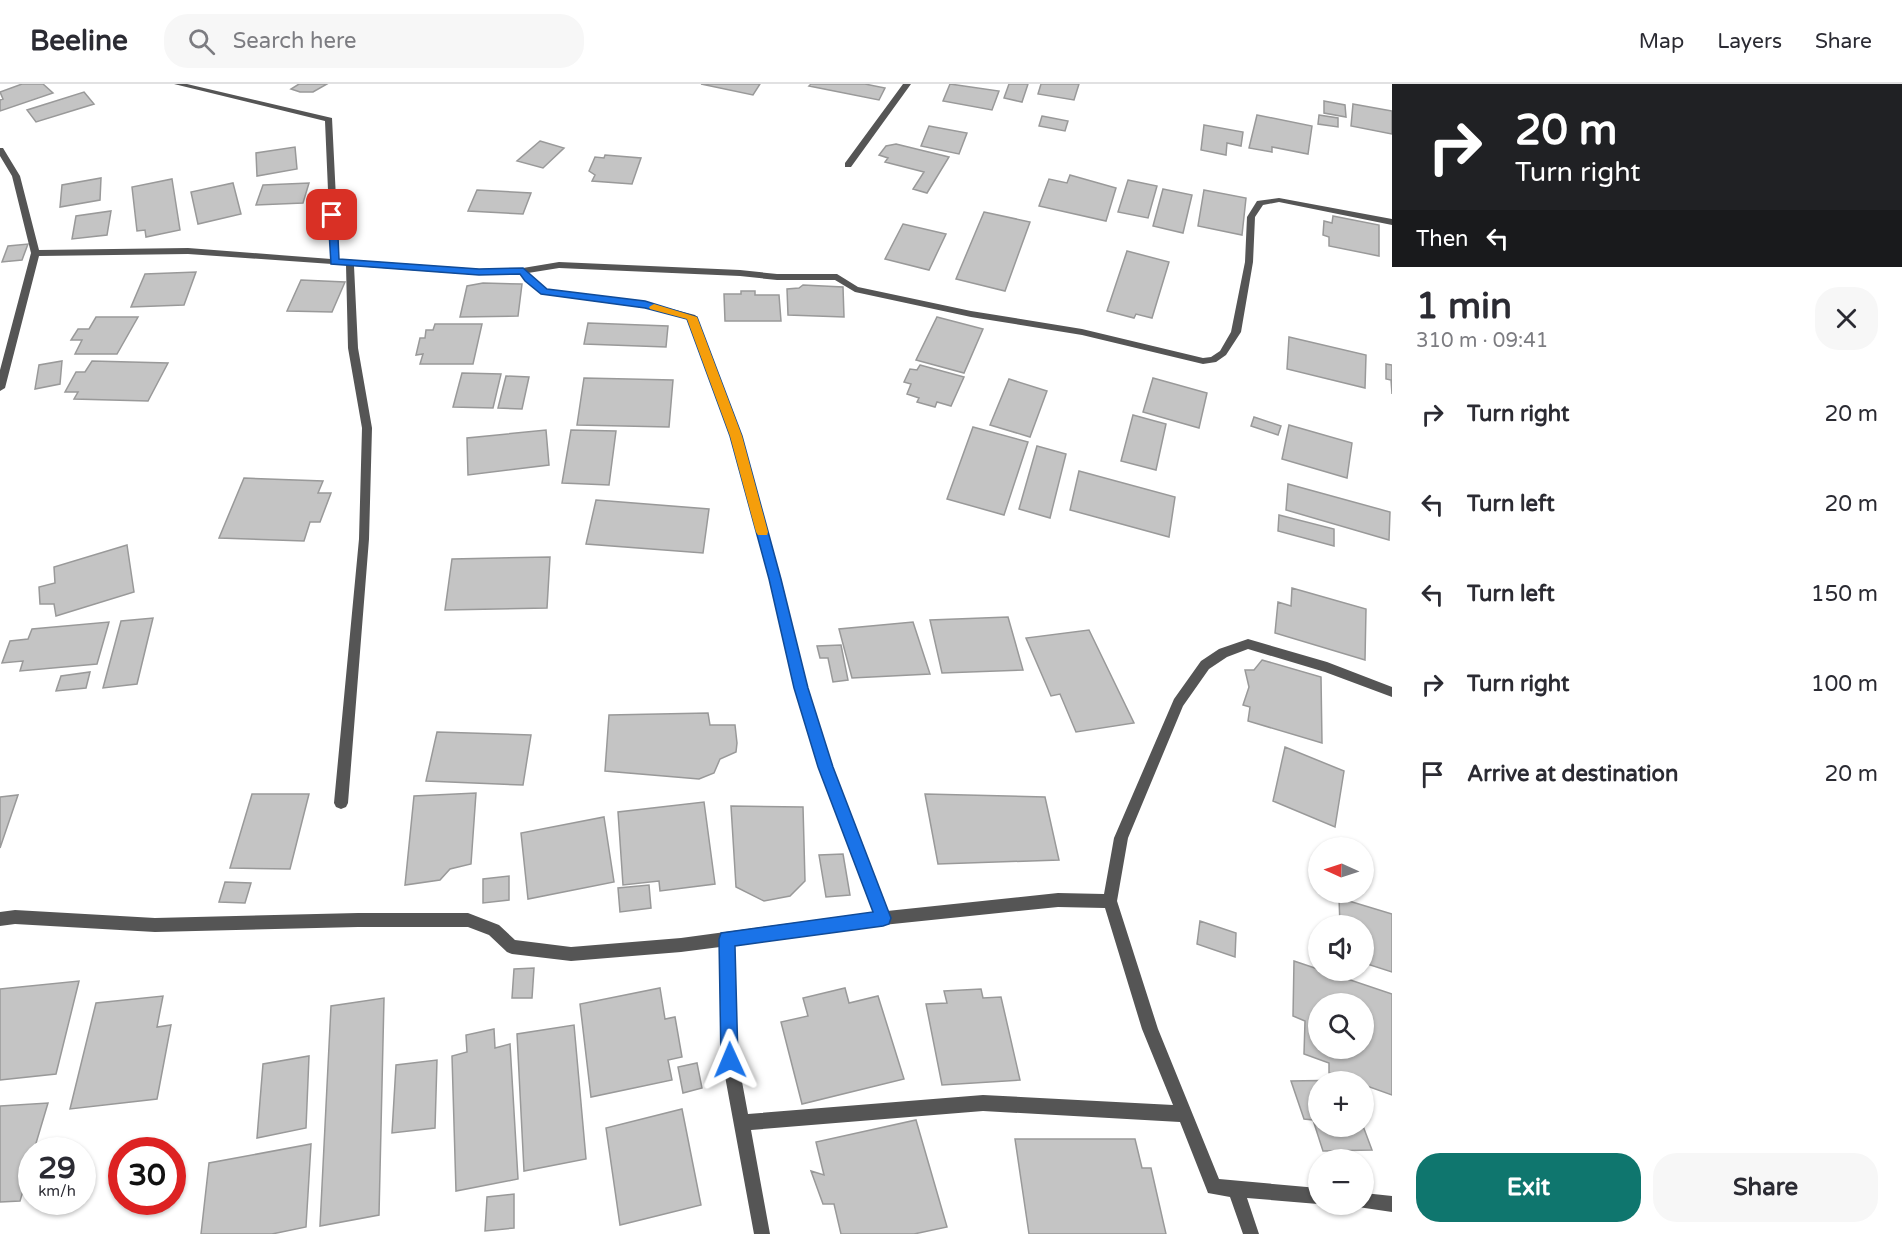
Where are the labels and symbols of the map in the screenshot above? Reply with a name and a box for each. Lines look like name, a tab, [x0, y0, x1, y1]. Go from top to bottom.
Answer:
pin	[306, 189, 357, 240]
north arrow	[1308, 837, 1374, 903]
position arrow	[698, 1028, 762, 1092]
speed limit sign: 30	[108, 1137, 186, 1215]

